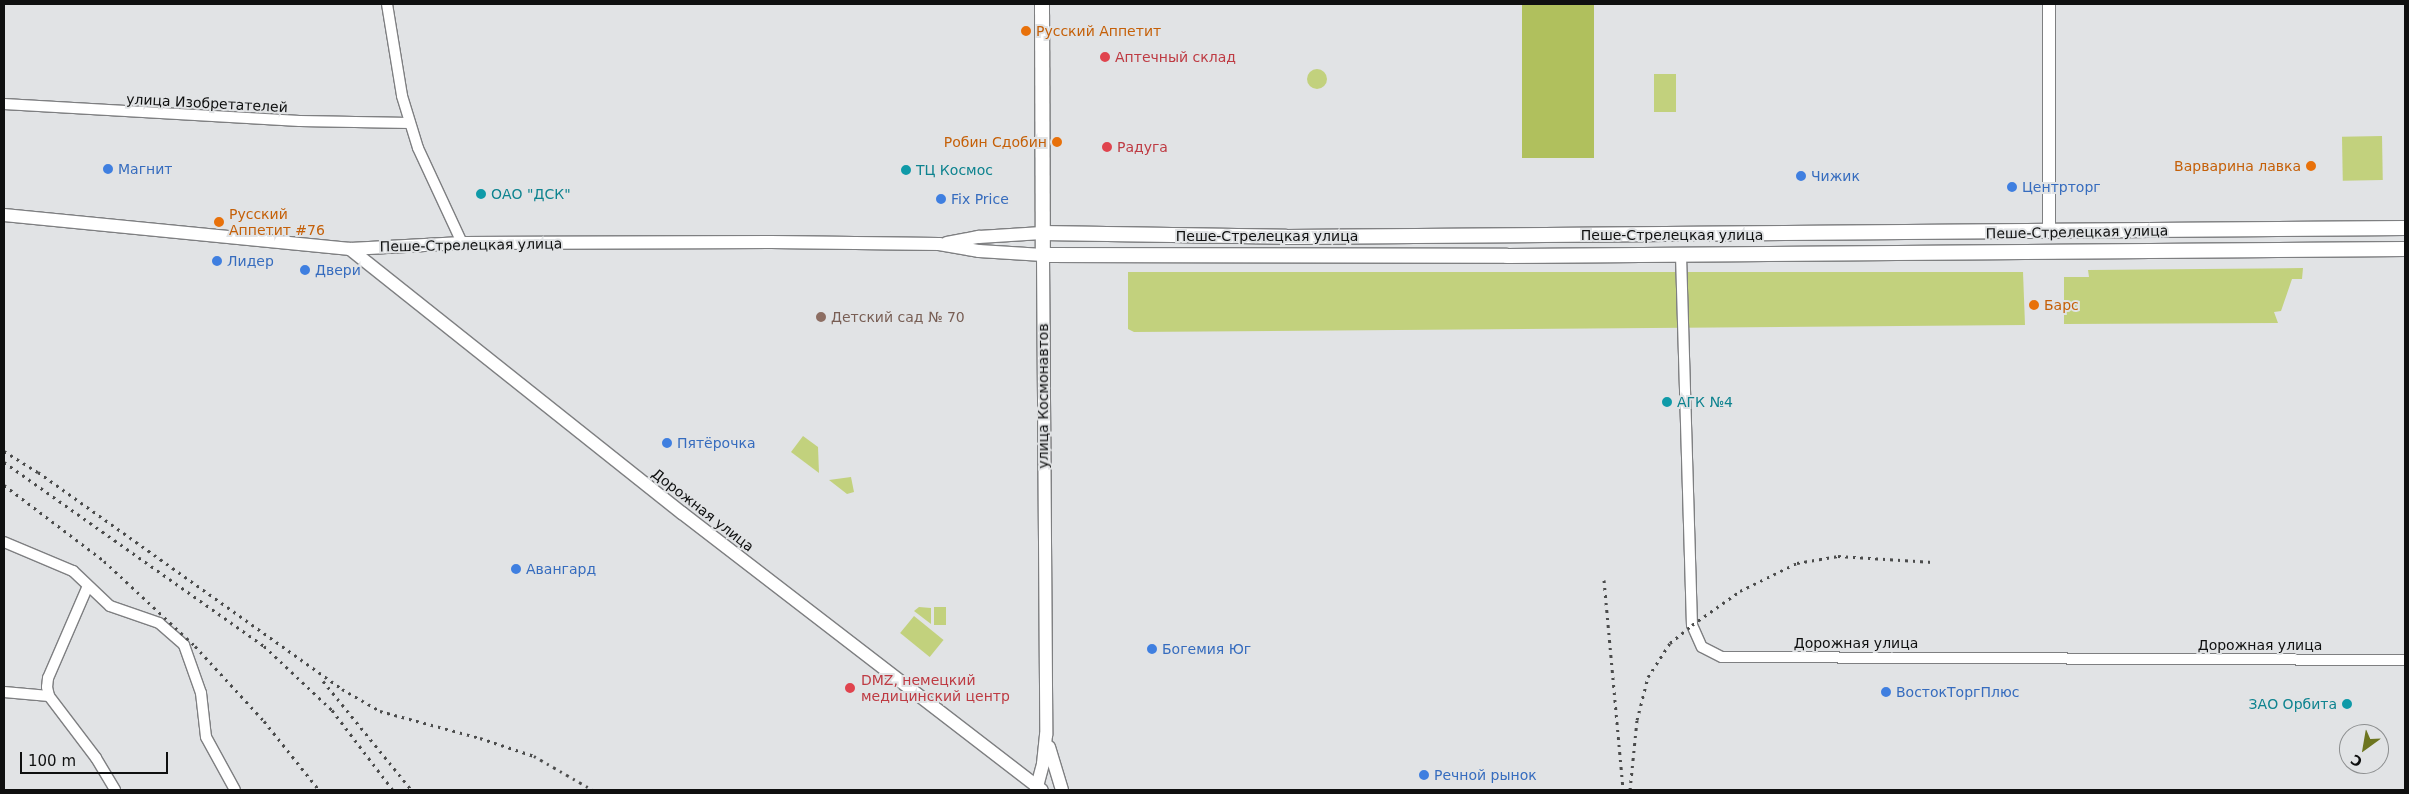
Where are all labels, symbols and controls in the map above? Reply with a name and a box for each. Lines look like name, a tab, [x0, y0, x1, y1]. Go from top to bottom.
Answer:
place label: Русский Аппетит	[1036, 23, 1161, 39]
marker: Русский Аппетит	[1020, 25, 1032, 37]
place label: Аптечный склад	[1115, 49, 1236, 65]
marker: Аптечный склад	[1099, 51, 1111, 63]
street label: улица Изобретателей	[126, 90, 288, 116]
place label: Робин Сдобин	[944, 134, 1047, 150]
marker: Робин Сдобин	[1051, 136, 1063, 148]
place label: Радуга	[1117, 139, 1168, 155]
marker: Радуга	[1101, 141, 1113, 153]
place label: Варварина лавка	[2174, 158, 2301, 174]
marker: Варварина лавка	[2305, 160, 2317, 172]
place label: Магнит	[118, 161, 172, 177]
place label: ТЦ Космос	[916, 162, 993, 178]
marker: Магнит	[102, 163, 114, 175]
marker: ТЦ Космос	[900, 164, 912, 176]
place label: Чижик	[1811, 168, 1860, 184]
marker: Чижик	[1795, 170, 1807, 182]
place label: Центрторг	[2022, 179, 2101, 195]
marker: Центрторг	[2006, 181, 2018, 193]
place label: ОАО "ДСК"	[491, 186, 571, 202]
marker: ОАО "ДСК"	[475, 188, 487, 200]
place label: Fix Price	[951, 191, 1009, 207]
marker: Fix Price	[935, 193, 947, 205]
place label: Русский Аппетит #76	[229, 206, 325, 238]
marker: Русский Аппетит #76	[213, 216, 225, 228]
street label: Пеше-Стрелецкая улица	[1986, 222, 2168, 242]
street label: Пеше-Стрелецкая улица	[1581, 227, 1763, 243]
street label: Пеше-Стрелецкая улица	[1176, 228, 1358, 244]
street label: Пеше-Стрелецкая улица	[380, 235, 562, 255]
place label: Лидер	[227, 253, 274, 269]
marker: Лидер	[211, 255, 223, 267]
place label: Двери	[315, 262, 361, 278]
marker: Двери	[299, 264, 311, 276]
place label: Барс	[2044, 297, 2079, 313]
marker: Барс	[2028, 299, 2040, 311]
place label: Детский сад № 70	[831, 309, 965, 325]
marker: Детский сад № 70	[815, 311, 827, 323]
street label: улица Космонавтов	[1035, 323, 1051, 469]
place label: АГК №4	[1677, 394, 1733, 410]
marker: АГК №4	[1661, 396, 1673, 408]
place label: Пятёрочка	[677, 435, 755, 451]
marker: Пятёрочка	[661, 437, 673, 449]
street label: Дорожная улица	[649, 465, 757, 555]
place label: Авангард	[526, 561, 596, 577]
marker: Авангард	[510, 563, 522, 575]
street label: Дорожная улица	[1794, 635, 1918, 651]
street label: Дорожная улица	[2198, 637, 2322, 653]
place label: Богемия Юг	[1162, 641, 1251, 657]
marker: Богемия Юг	[1146, 643, 1158, 655]
place label: DMZ, немецкий медицинский центр	[861, 672, 1010, 704]
marker: DMZ, немецкий медицинский центр	[843, 681, 857, 695]
place label: ВостокТоргПлюс	[1896, 684, 2019, 700]
marker: ВостокТоргПлюс	[1880, 686, 1892, 698]
place label: ЗАО Орбита	[2249, 696, 2337, 712]
marker: ЗАО Орбита	[2341, 698, 2353, 710]
north arrow	[2339, 724, 2389, 774]
scale bar	[22, 742, 170, 774]
text: С	[2348, 751, 2365, 770]
text: 100 m	[28, 752, 76, 770]
place label: Речной рынок	[1434, 767, 1537, 783]
marker: Речной рынок	[1418, 769, 1430, 781]

